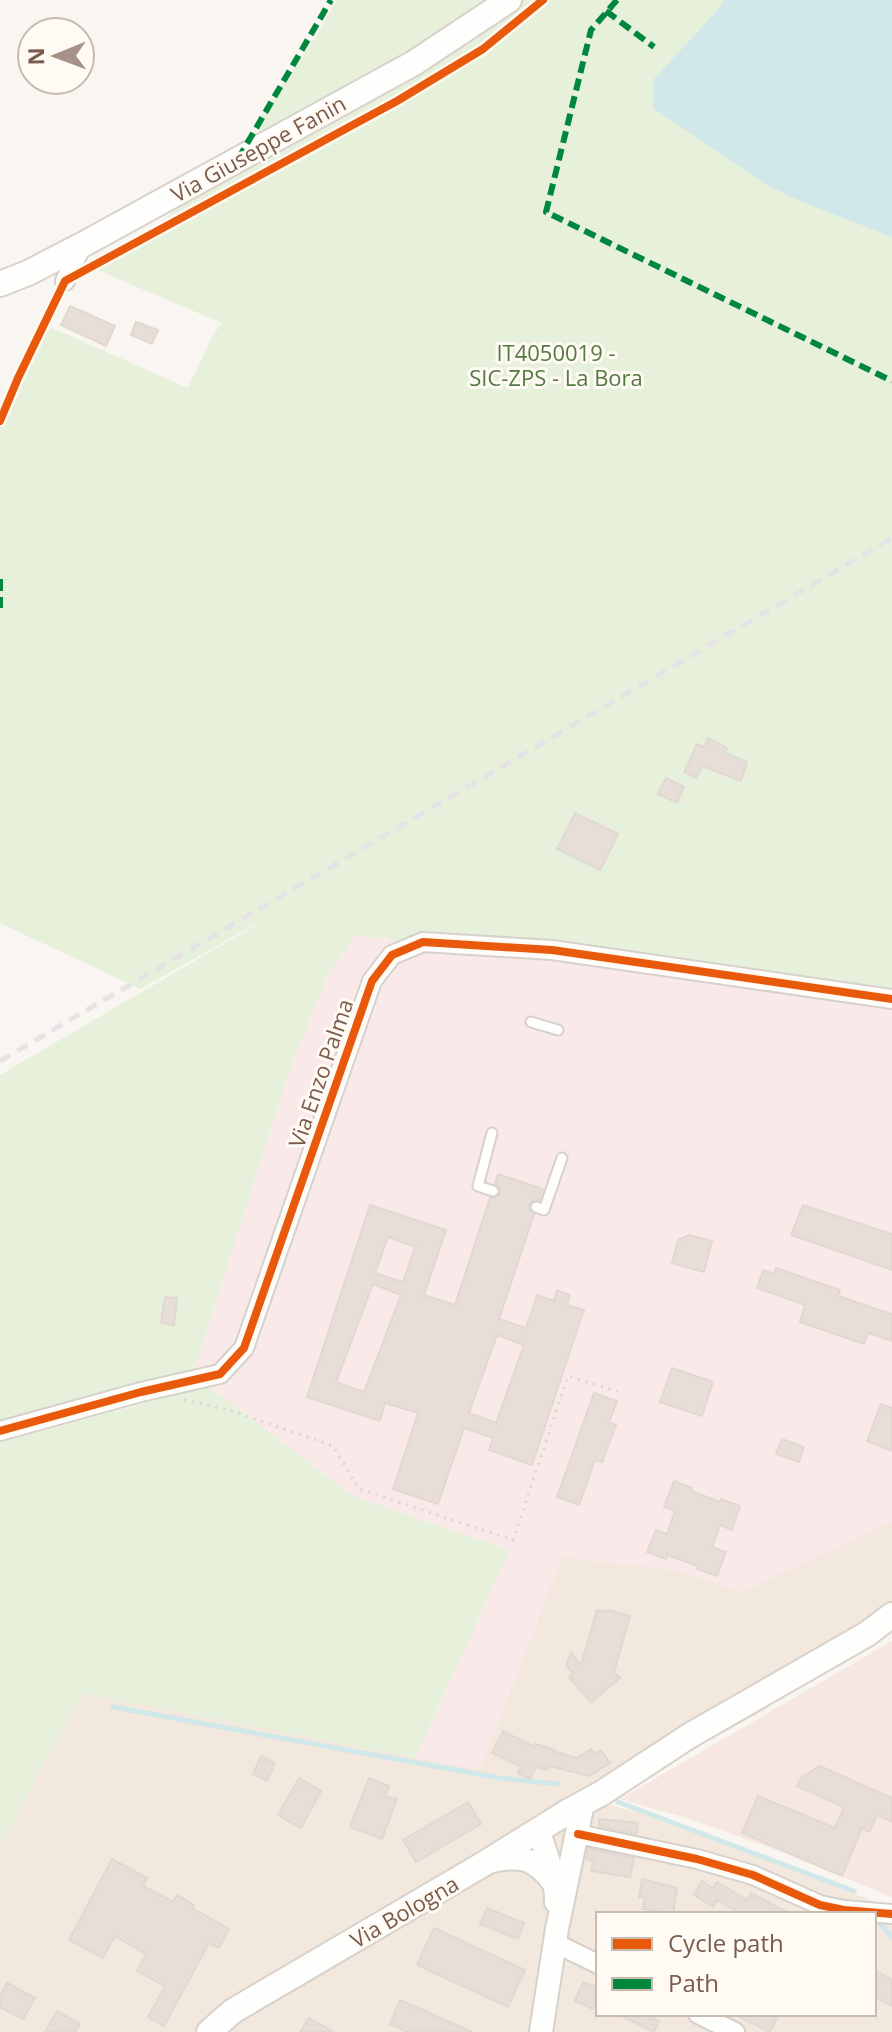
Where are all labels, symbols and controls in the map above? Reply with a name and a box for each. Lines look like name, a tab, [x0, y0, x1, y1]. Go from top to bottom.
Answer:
north arrow	[16, 16, 96, 96]
text: N	[20, 47, 50, 66]
street label: Via Giuseppe Fanin	[165, 87, 351, 209]
park label: IT4050019 - SIC-ZPS - La Bora	[469, 337, 643, 392]
street label: Via Enzo Palma	[281, 995, 359, 1151]
street label: Via Bologna	[344, 1868, 464, 1954]
legend	[596, 1912, 876, 2016]
text: Cycle path	[668, 1926, 784, 1959]
text: Path	[668, 1966, 719, 1999]

